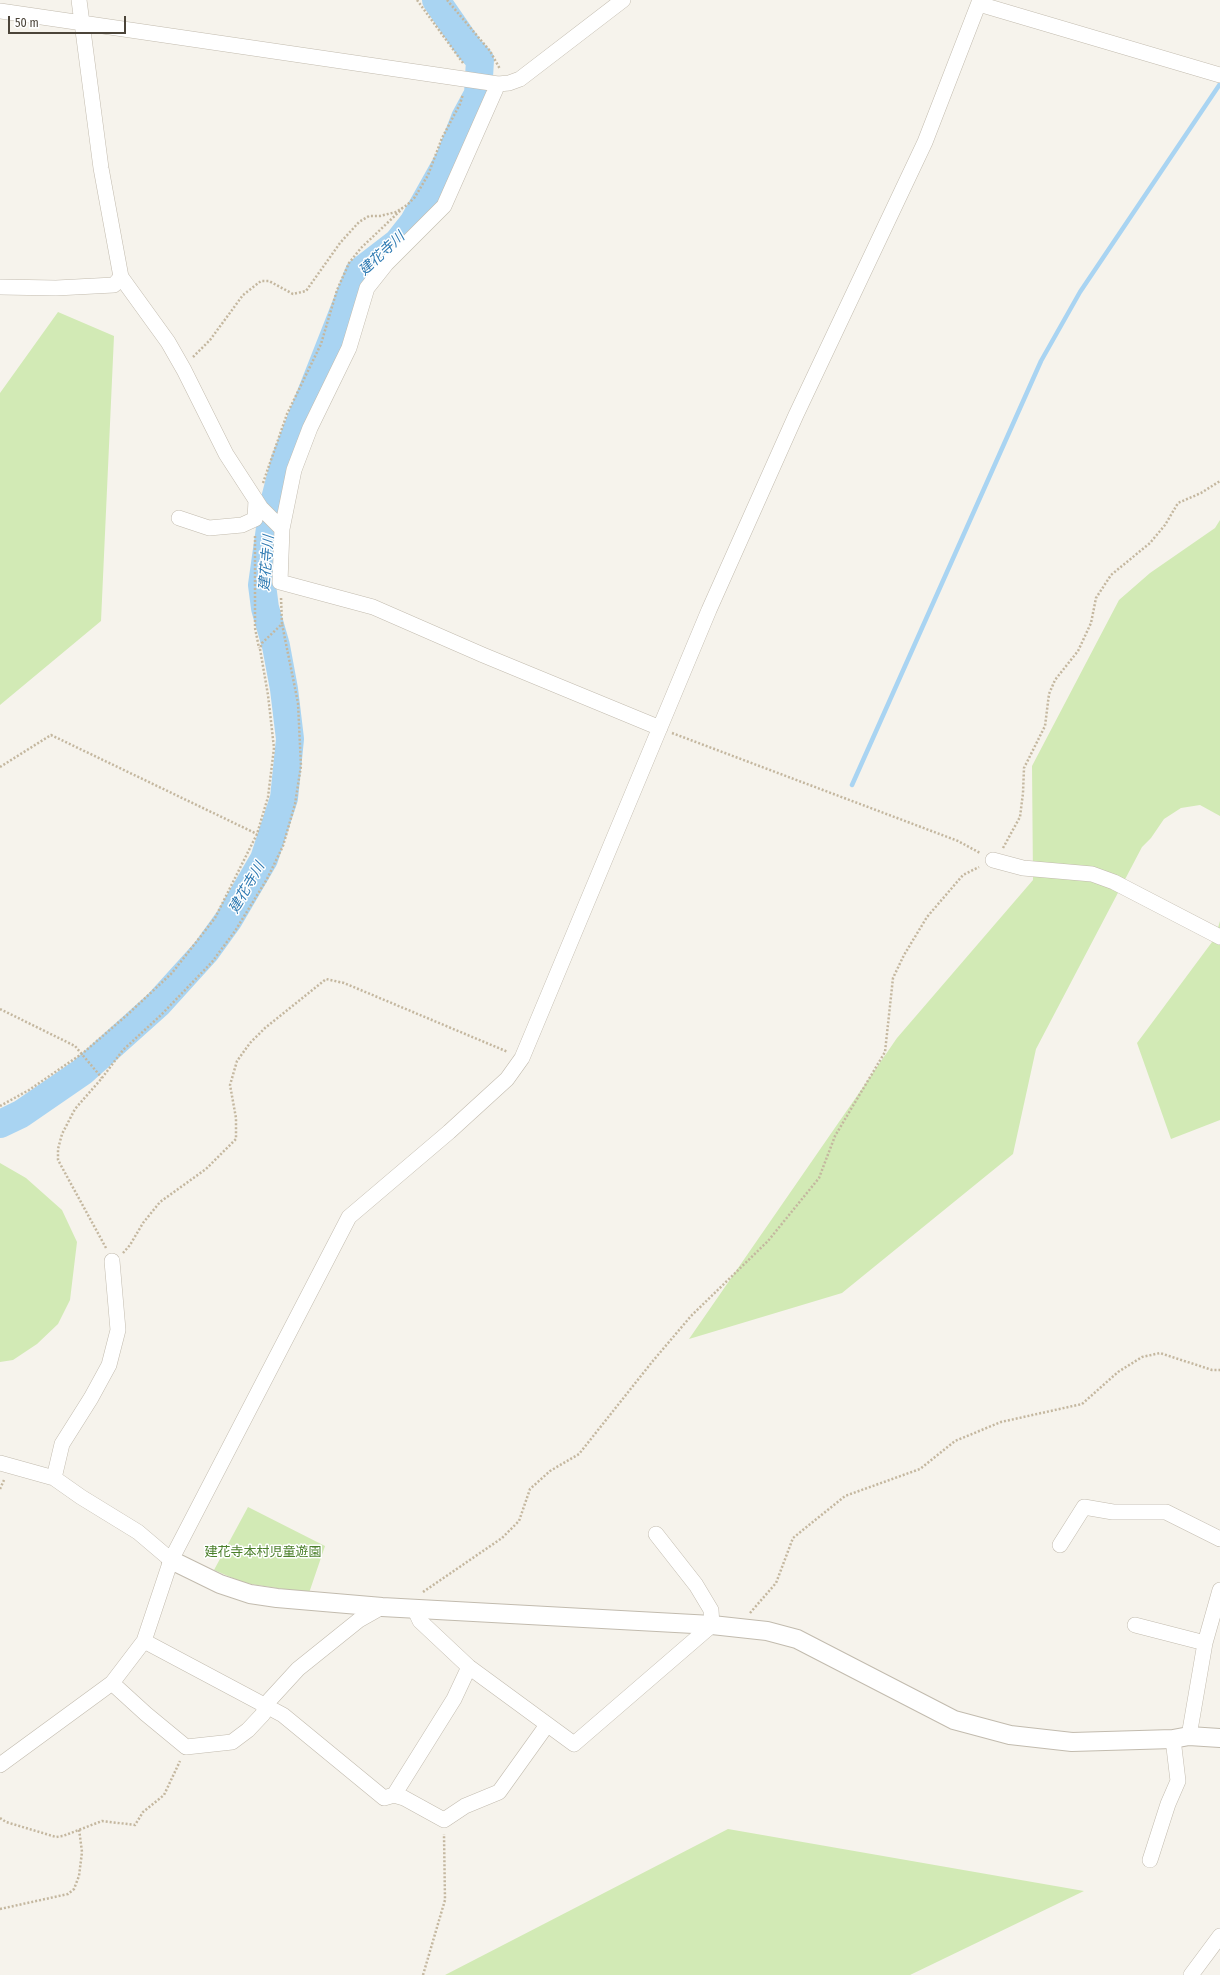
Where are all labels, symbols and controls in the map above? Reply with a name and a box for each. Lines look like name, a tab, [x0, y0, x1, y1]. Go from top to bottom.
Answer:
scale bar	[10, 8, 128, 34]
text: 50 m	[15, 16, 39, 30]
water label: 建花寺川	[356, 229, 408, 279]
water label: 建花寺川	[256, 534, 278, 592]
water label: 建花寺川	[226, 860, 268, 916]
park label: 建花寺本村児童遊園	[205, 1544, 321, 1560]

